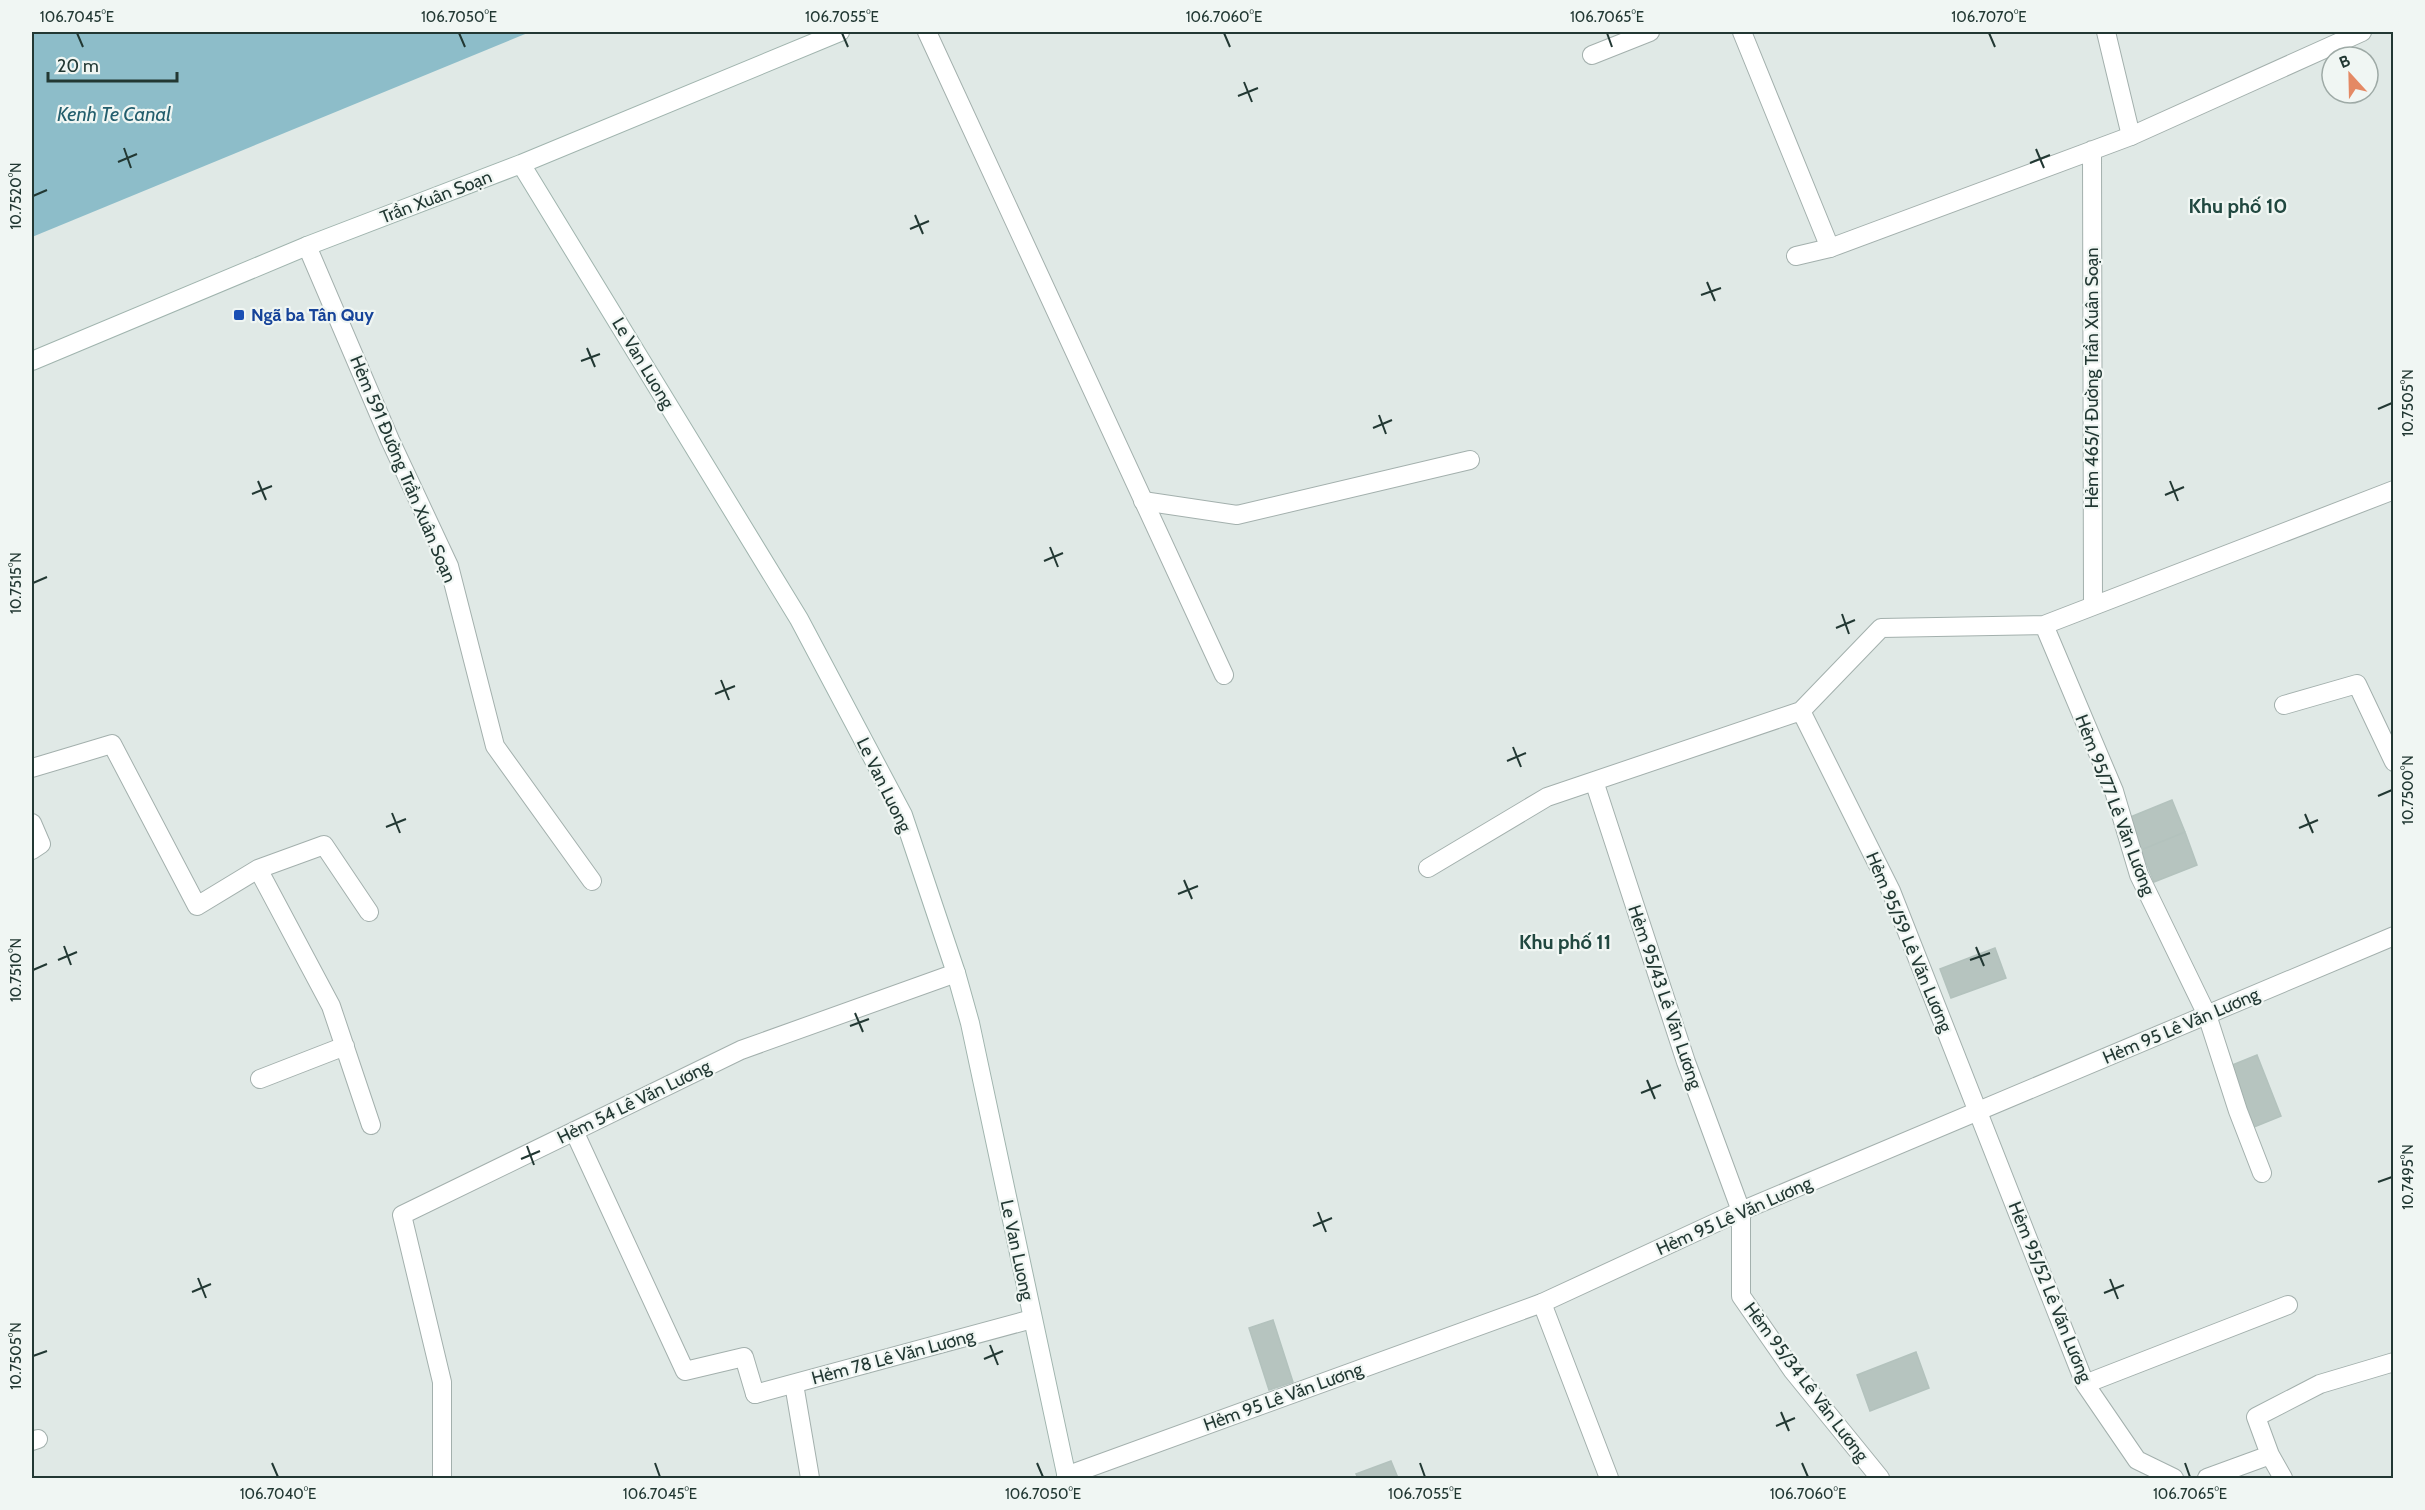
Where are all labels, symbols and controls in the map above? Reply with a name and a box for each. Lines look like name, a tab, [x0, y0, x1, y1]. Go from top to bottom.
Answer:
text: 106.7045°E	[40, 8, 114, 26]
text: 106.7050°E	[421, 8, 497, 26]
text: 106.7055°E	[805, 8, 879, 26]
text: 106.7060°E	[1186, 8, 1262, 26]
text: 106.7065°E	[1570, 8, 1644, 26]
text: 106.7070°E	[1951, 8, 2027, 26]
scale bar	[48, 45, 177, 83]
north arrow	[2320, 45, 2380, 105]
text: B	[2336, 51, 2353, 72]
text: 20 m	[57, 55, 99, 77]
water label: Kenh Te Canal	[57, 102, 171, 126]
text: 10.7520°N	[7, 162, 25, 230]
street label: Trần Xuân Soạn	[377, 166, 495, 228]
district label: Khu phố 10	[2189, 194, 2287, 218]
street label: Hẻm 465/1 Đường Trần Xuân Soạn	[2081, 247, 2103, 509]
place label: Ngã ba Tân Quy	[251, 304, 374, 326]
marker: Ngã ba Tân Quy	[232, 308, 246, 322]
street label: Le Van Luong	[607, 313, 679, 413]
street label: Hẻm 591 Đường Trần Xuân Soạn	[345, 352, 461, 586]
text: 10.7505°N	[2399, 369, 2417, 437]
text: 10.7515°N	[7, 552, 25, 614]
street label: Hẻm 95/77 Lê Văn Lương	[2070, 712, 2160, 899]
street label: Le Van Luong	[852, 734, 917, 837]
text: 10.7500°N	[2399, 755, 2417, 825]
street label: Hẻm 95/59 Lê Văn Lương	[1861, 849, 1957, 1036]
street label: Hẻm 95/43 Lê Văn Lương	[1623, 902, 1707, 1093]
district label: Khu phố 11	[1519, 930, 1611, 954]
text: 10.7510°N	[7, 938, 25, 1002]
street label: Hẻm 95 Lê Văn Lương	[2099, 983, 2264, 1069]
street label: Hẻm 54 Lê Văn Lương	[554, 1055, 715, 1149]
text: 10.7495°N	[2399, 1144, 2417, 1210]
street label: Hẻm 95 Lê Văn Lương	[1653, 1171, 1816, 1260]
street label: Le Van Luong	[996, 1198, 1039, 1303]
street label: Hẻm 95/52 Lê Văn Lương	[2004, 1198, 2097, 1386]
street label: Hẻm 95/34 Lê Văn Lương	[1739, 1298, 1874, 1467]
text: 10.7505°N	[7, 1322, 25, 1390]
street label: Hẻm 78 Lê Văn Lương	[809, 1324, 978, 1389]
street label: Hẻm 95 Lê Văn Lương	[1200, 1358, 1367, 1436]
text: 106.7040°E	[240, 1485, 316, 1503]
text: 106.7045°E	[623, 1485, 697, 1503]
text: 106.7050°E	[1005, 1485, 1081, 1503]
text: 106.7055°E	[1388, 1485, 1462, 1503]
text: 106.7060°E	[1770, 1485, 1846, 1503]
text: 106.7065°E	[2153, 1485, 2227, 1503]

